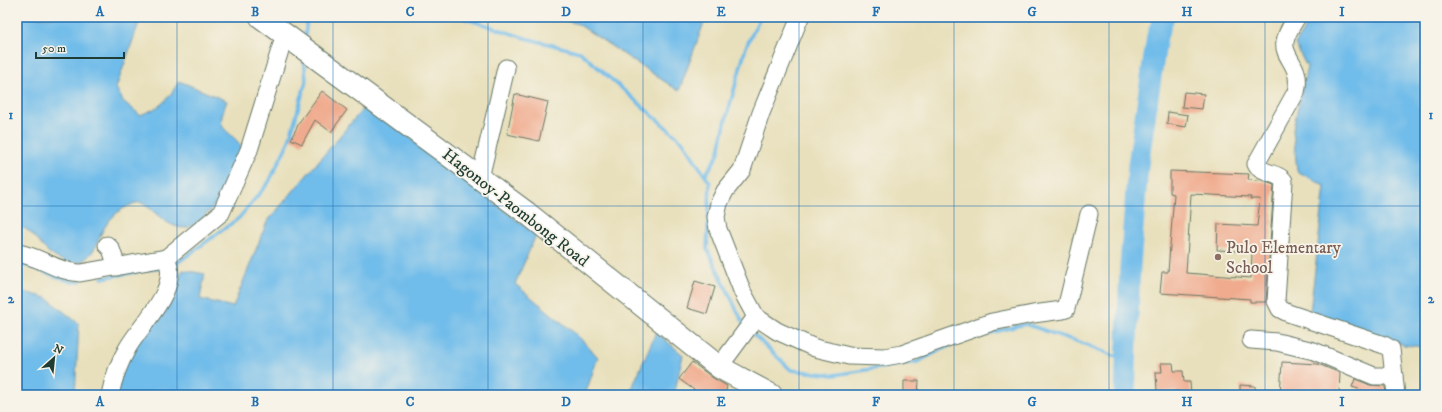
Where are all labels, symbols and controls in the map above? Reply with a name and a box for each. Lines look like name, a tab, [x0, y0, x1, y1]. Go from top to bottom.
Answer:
text: A	[95, 4, 105, 20]
text: B	[251, 4, 259, 20]
text: C	[406, 4, 415, 20]
text: D	[561, 4, 571, 20]
text: E	[716, 4, 726, 20]
text: F	[872, 4, 881, 20]
text: G	[1027, 4, 1037, 20]
text: H	[1182, 4, 1193, 20]
text: I	[1339, 4, 1345, 20]
scale bar	[36, 34, 124, 60]
text: 50 m	[42, 41, 66, 56]
text: 1	[9, 107, 14, 123]
text: 1	[1429, 107, 1434, 123]
street label: Hagonoy-Paombong Road	[438, 144, 594, 272]
place label: Pulo Elementary School	[1226, 237, 1342, 279]
marker: Pulo Elementary School	[1213, 252, 1223, 262]
text: 2	[8, 291, 15, 307]
text: 2	[1428, 291, 1435, 307]
north arrow	[34, 338, 74, 378]
text: N	[51, 342, 65, 358]
text: A	[95, 394, 105, 410]
text: B	[251, 394, 259, 410]
text: C	[406, 394, 415, 410]
text: D	[561, 394, 571, 410]
text: E	[716, 394, 726, 410]
text: F	[872, 394, 881, 410]
text: G	[1027, 394, 1037, 410]
text: H	[1182, 394, 1193, 410]
text: I	[1339, 394, 1345, 410]

